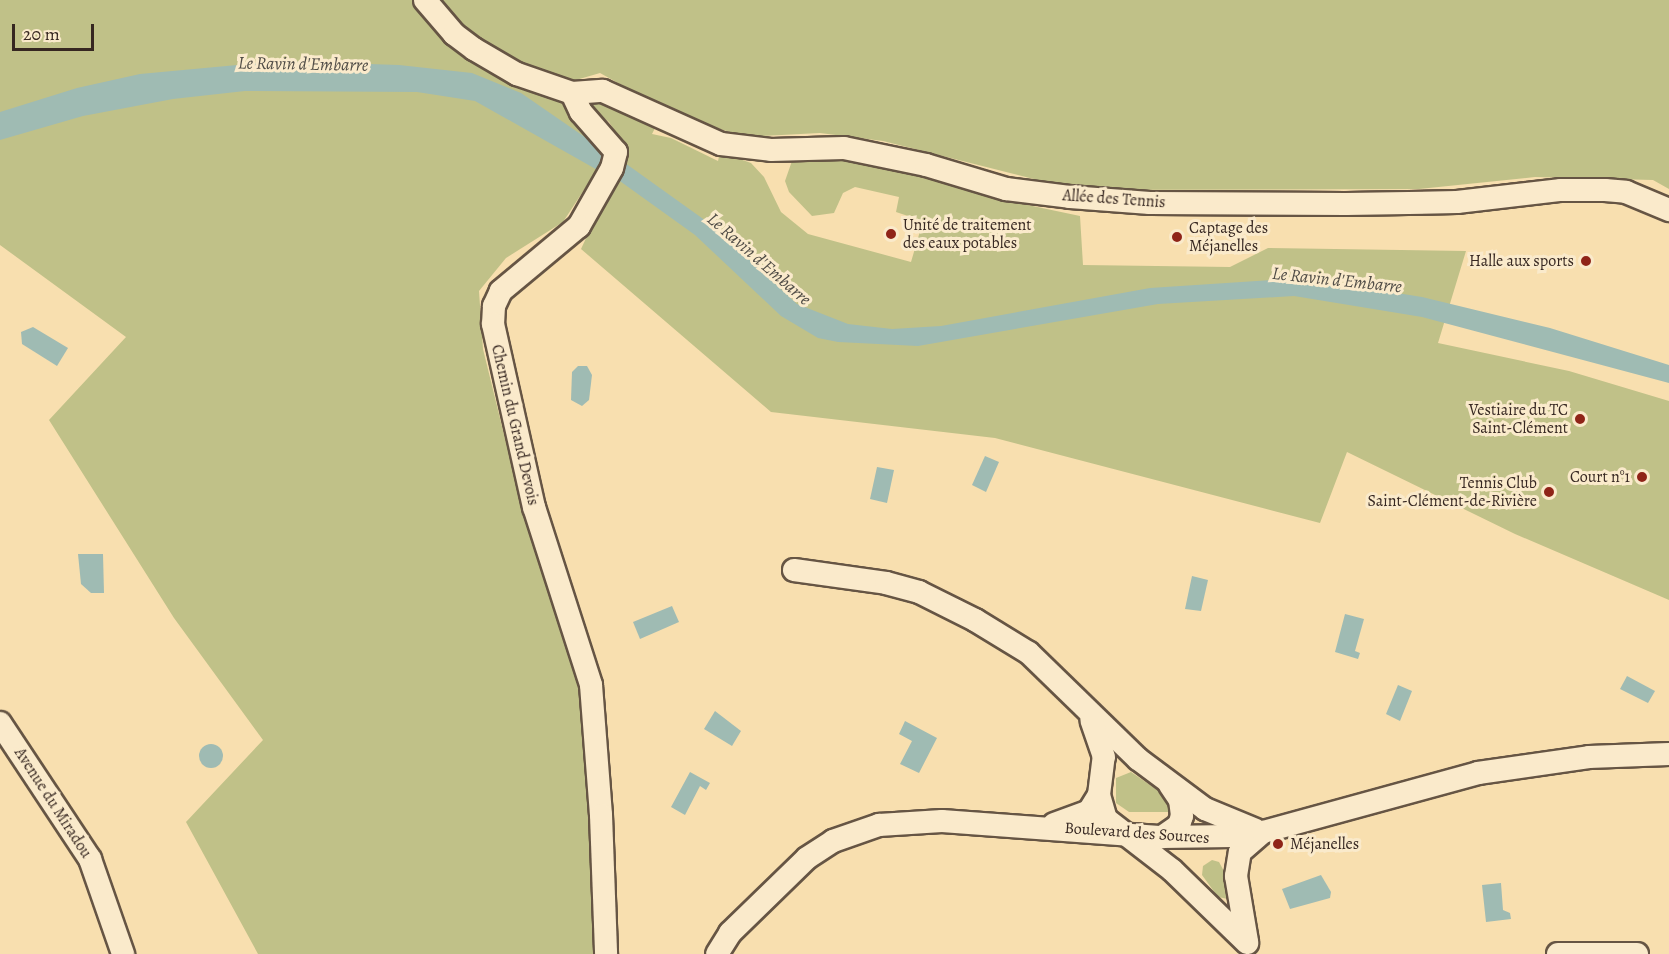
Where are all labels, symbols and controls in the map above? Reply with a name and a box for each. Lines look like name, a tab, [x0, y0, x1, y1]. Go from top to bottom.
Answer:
scale bar	[15, 12, 98, 50]
text: 20 m	[23, 22, 60, 46]
water label: Le Ravin d'Embarre	[238, 52, 368, 76]
street label: Allée des Tennis	[1062, 186, 1166, 212]
water label: Le Ravin d'Embarre	[703, 208, 815, 310]
place label: Unité de traitement des eaux potables	[903, 215, 1032, 253]
place label: Captage des Méjanelles	[1189, 218, 1268, 256]
marker: Unité de traitement des eaux potables	[884, 227, 898, 241]
marker: Captage des Méjanelles	[1170, 230, 1184, 244]
place label: Halle aux sports	[1469, 251, 1574, 271]
marker: Halle aux sports	[1579, 254, 1593, 268]
water label: Le Ravin d'Embarre	[1271, 262, 1403, 298]
street label: Chemin du Grand Devois	[487, 343, 543, 507]
place label: Vestiaire du TC Saint-Clément	[1469, 400, 1568, 438]
marker: Vestiaire du TC Saint-Clément	[1573, 412, 1587, 426]
place label: Court n°1	[1570, 467, 1630, 487]
marker: Court n°1	[1635, 470, 1649, 484]
place label: Tennis Club Saint-Clément-de-Rivière	[1368, 473, 1537, 511]
marker: Tennis Club Saint-Clément-de-Rivière	[1542, 485, 1556, 499]
street label: Avenue du Miradou	[10, 744, 96, 862]
street label: Boulevard des Sources	[1064, 818, 1210, 848]
place label: Méjanelles	[1290, 834, 1359, 854]
marker: Méjanelles	[1271, 837, 1285, 851]

